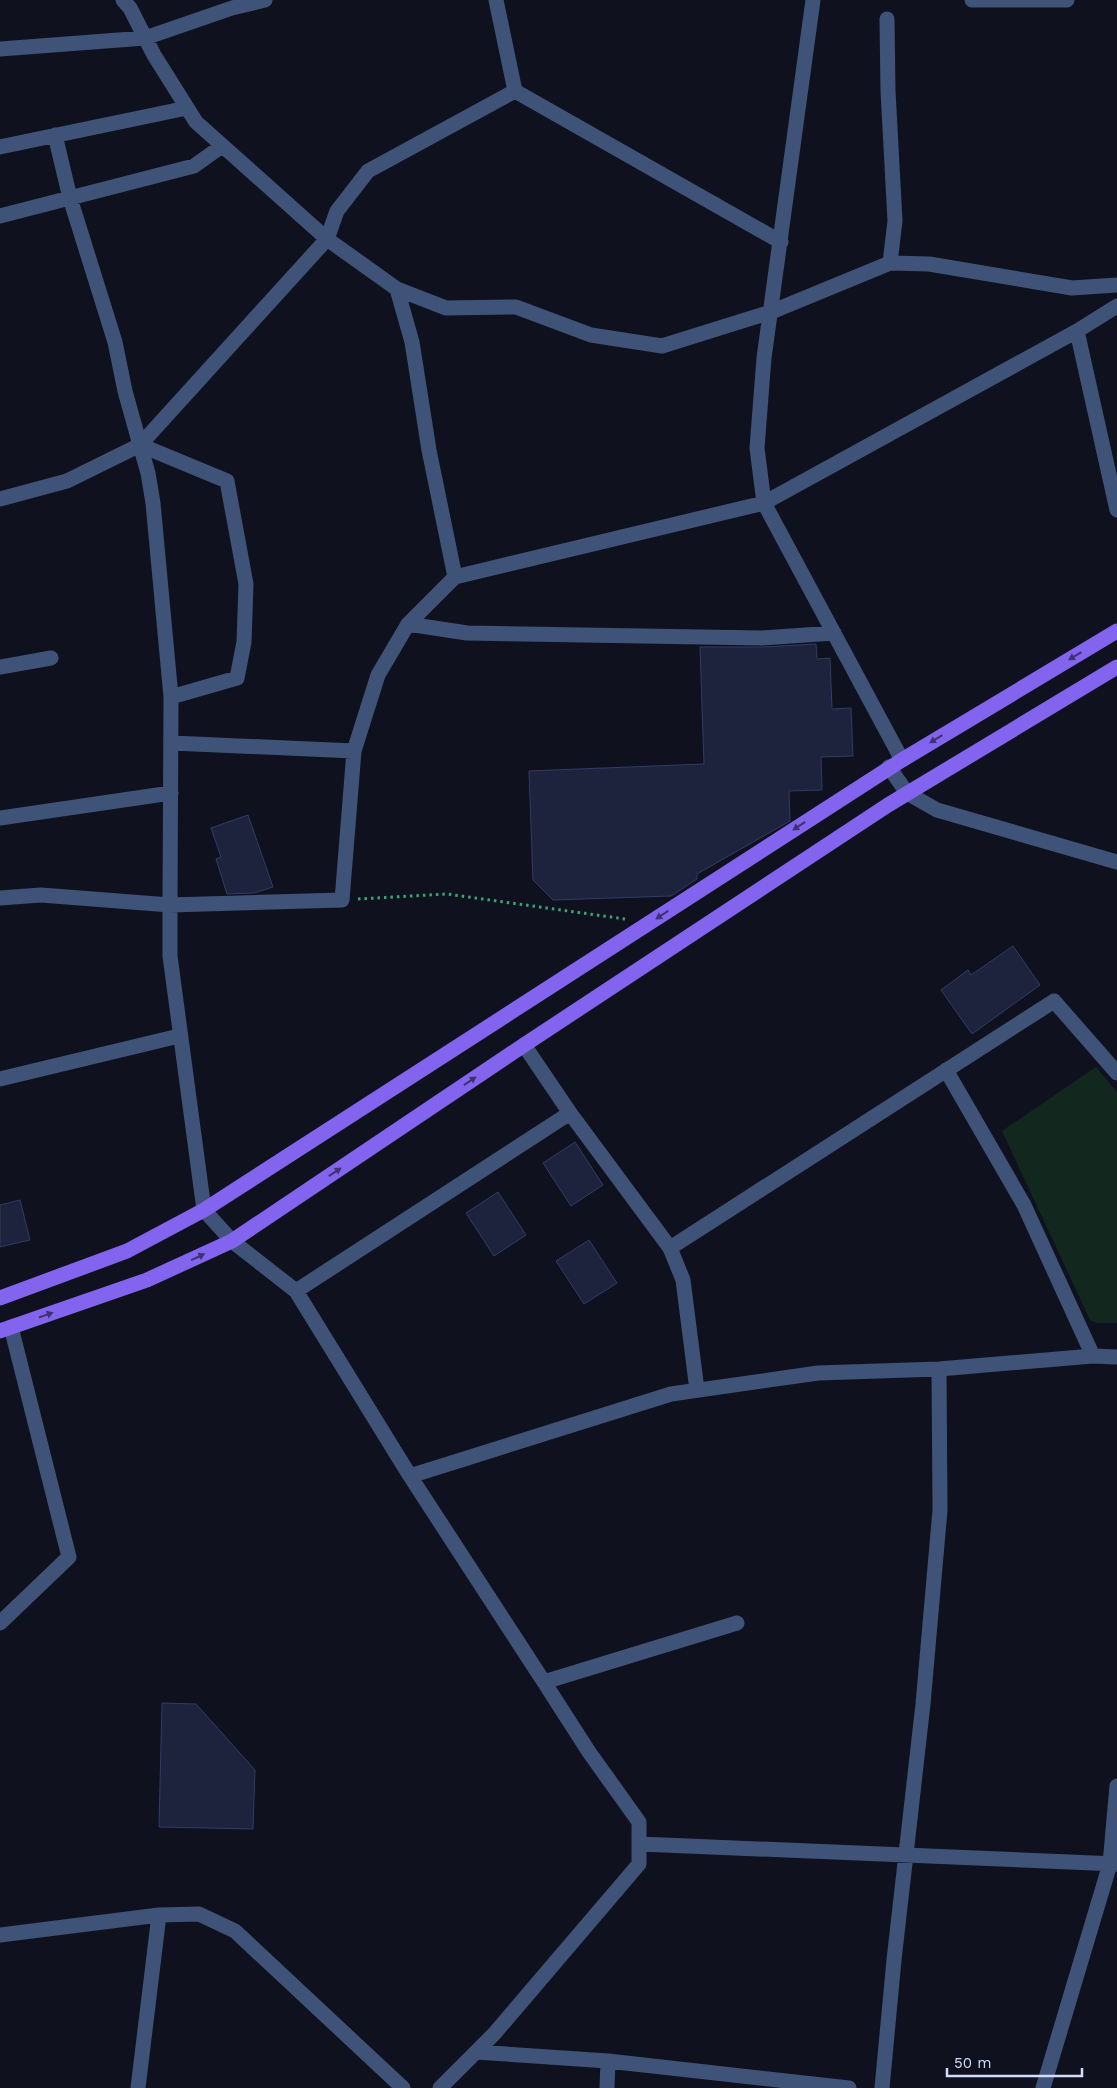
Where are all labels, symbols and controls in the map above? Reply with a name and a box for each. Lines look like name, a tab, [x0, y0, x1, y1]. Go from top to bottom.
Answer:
one-way arrow	[1069, 651, 1082, 660]
one-way arrow	[929, 735, 942, 744]
one-way arrow	[792, 822, 805, 831]
one-way arrow	[656, 910, 669, 920]
one-way arrow	[464, 1076, 477, 1086]
one-way arrow	[329, 1167, 342, 1176]
one-way arrow	[191, 1253, 205, 1261]
one-way arrow	[39, 1311, 54, 1319]
scale bar	[947, 2046, 1082, 2078]
text: 50 m	[954, 2054, 991, 2072]

